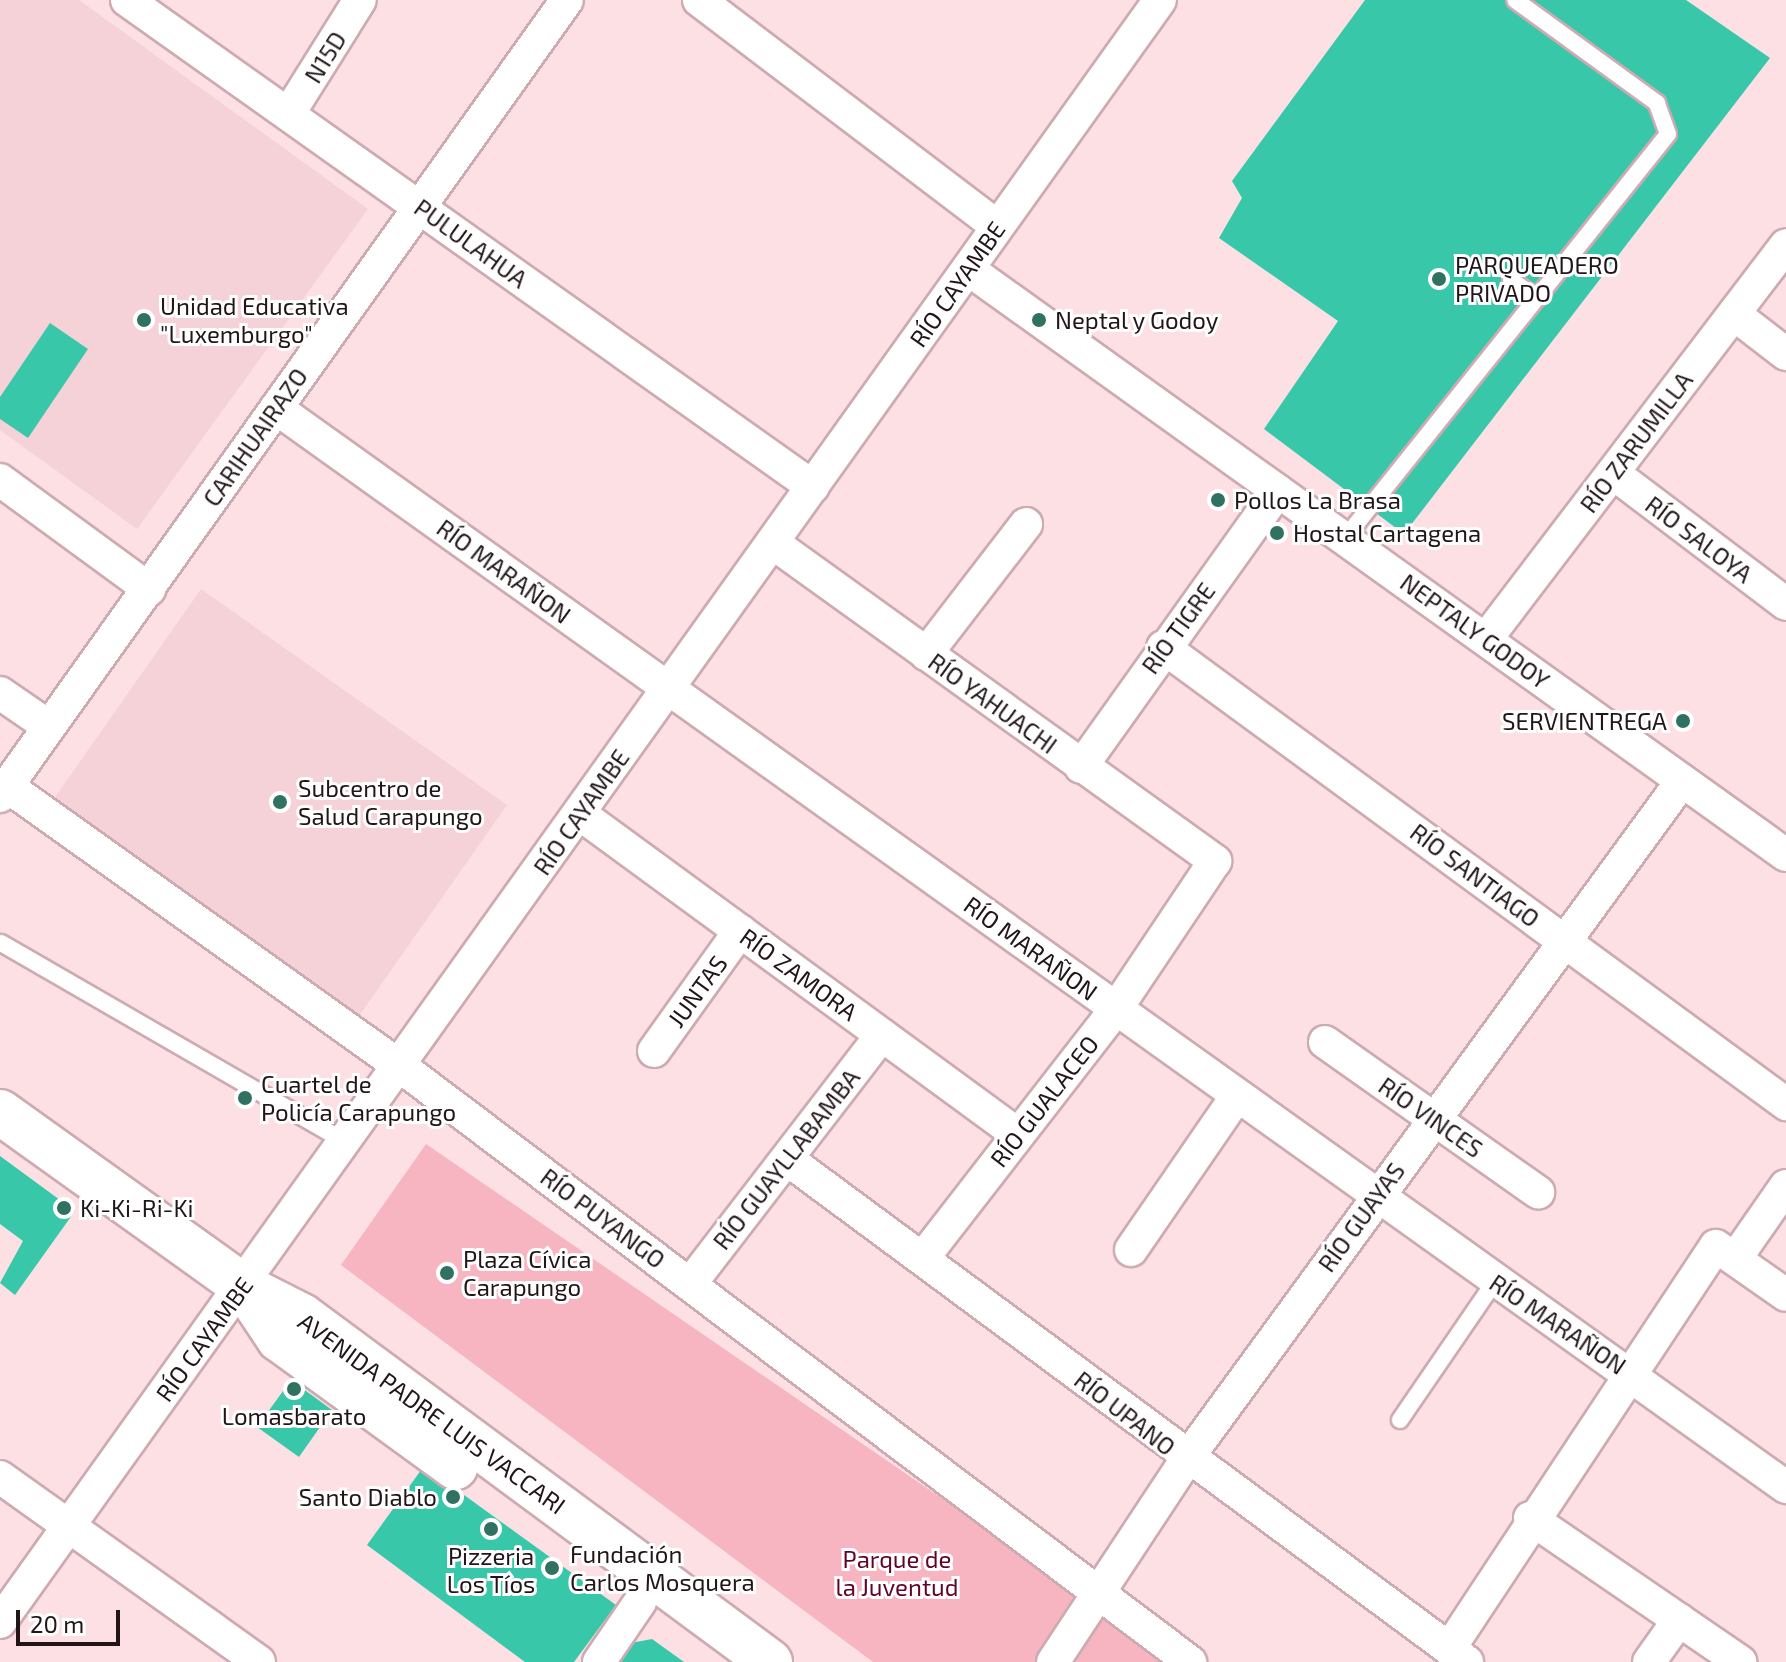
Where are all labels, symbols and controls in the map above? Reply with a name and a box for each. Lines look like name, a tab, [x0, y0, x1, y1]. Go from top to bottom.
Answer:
street label: N15D	[298, 26, 352, 88]
street label: PULULAHUA	[409, 193, 533, 293]
street label: RÍO CAYAMBE	[903, 216, 1011, 352]
place label: PARQUEADERO PRIVADO	[1455, 251, 1619, 307]
marker: PARQUEADERO PRIVADO	[1430, 270, 1448, 288]
place label: Unidad Educativa "Luxemburgo"	[160, 292, 349, 348]
place label: Neptal y Godoy	[1055, 306, 1220, 334]
marker: Unidad Educativa "Luxemburgo"	[135, 311, 153, 329]
marker: Neptal y Godoy	[1030, 311, 1048, 329]
street label: CARIHUAIRAZO	[197, 362, 313, 512]
street label: RÍO ZARUMILLA	[1574, 366, 1698, 518]
place label: Pollos La Brasa	[1234, 486, 1401, 514]
street label: RÍO SALOYA	[1640, 490, 1758, 588]
marker: Pollos La Brasa	[1209, 491, 1227, 509]
street label: RÍO MARAÑON	[432, 513, 576, 629]
place label: Hostal Cartagena	[1293, 519, 1482, 547]
marker: Hostal Cartagena	[1268, 524, 1286, 542]
street label: NEPTALY GODOY	[1395, 567, 1555, 695]
street label: RÍO TIGRE	[1135, 577, 1221, 679]
street label: RÍO YAHUACHI	[923, 647, 1063, 759]
place label: SERVIENTREGA	[1502, 707, 1667, 735]
marker: SERVIENTREGA	[1674, 712, 1692, 730]
street label: RÍO CAYAMBE	[527, 744, 635, 880]
place label: Subcentro de Salud Carapungo	[298, 774, 483, 830]
marker: Subcentro de Salud Carapungo	[269, 791, 291, 813]
street label: RÍO SANTIAGO	[1405, 817, 1545, 933]
street label: RÍO MARAÑON	[959, 890, 1103, 1006]
street label: RÍO ZAMORA	[735, 922, 863, 1026]
street label: JUNTAS	[661, 949, 733, 1033]
street label: RÍO GUALACEO	[984, 1030, 1104, 1172]
street label: RÍO GUAYLLABAMBA	[707, 1063, 865, 1255]
place label: Cuartel de Policía Carapungo	[261, 1070, 456, 1126]
street label: RÍO VINCES	[1373, 1071, 1489, 1163]
marker: Cuartel de Policía Carapungo	[236, 1089, 254, 1107]
street label: RÍO GUAYAS	[1312, 1157, 1410, 1277]
street label: RÍO PUYANGO	[535, 1162, 671, 1274]
place label: Ki-Ki-Ri-Ki	[80, 1194, 194, 1222]
marker: Ki-Ki-Ri-Ki	[55, 1199, 73, 1217]
place label: Plaza Cívica Carapungo	[463, 1245, 591, 1301]
marker: Plaza Cívica Carapungo	[438, 1264, 456, 1282]
street label: RÍO MARAÑON	[1484, 1268, 1632, 1380]
street label: RÍO CAYAMBE	[149, 1271, 259, 1407]
street label: AVENIDA PADRE LUIS VACCARI	[292, 1306, 572, 1520]
street label: RÍO UPANO	[1069, 1365, 1181, 1461]
marker: Lomasbarato	[285, 1380, 303, 1398]
place label: Lomasbarato	[222, 1402, 366, 1430]
place label: Santo Diablo	[299, 1483, 437, 1511]
marker: Santo Diablo	[444, 1488, 462, 1506]
marker: Pizzeria Los Tíos	[482, 1520, 500, 1538]
place label: Fundación Carlos Mosquera	[570, 1540, 755, 1596]
place label: Pizzeria Los Tíos	[446, 1542, 536, 1598]
park label: Parque de la Juventud	[835, 1545, 959, 1601]
marker: Fundación Carlos Mosquera	[541, 1557, 563, 1579]
scale bar	[20, 1594, 124, 1644]
text: 20 m	[30, 1609, 84, 1638]

